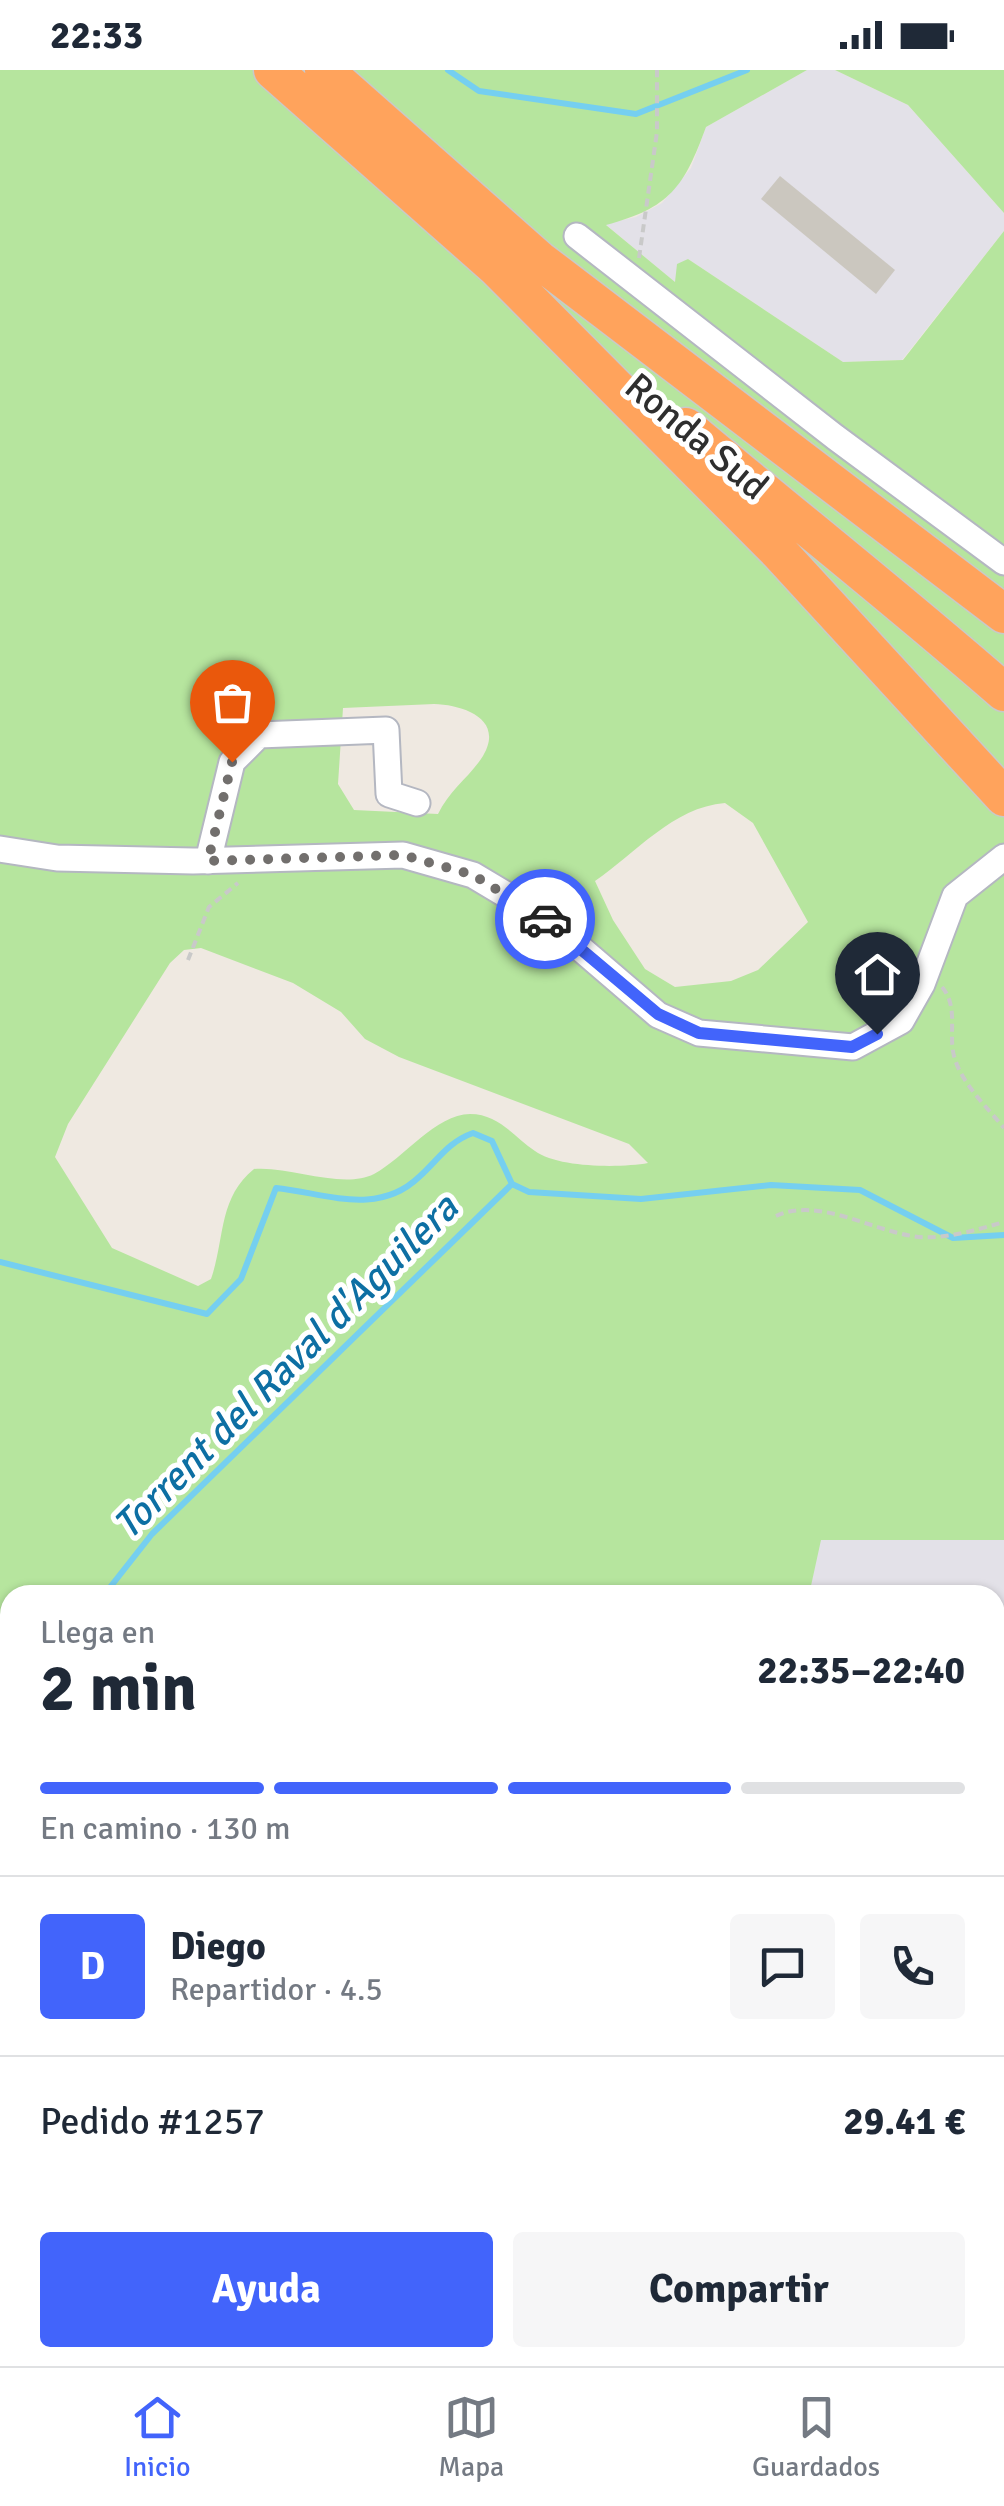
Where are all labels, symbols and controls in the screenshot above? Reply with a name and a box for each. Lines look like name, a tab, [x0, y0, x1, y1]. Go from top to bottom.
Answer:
text: 22:33	[50, 12, 143, 59]
street label: Ronda Sud	[615, 363, 778, 510]
pin	[190, 660, 275, 763]
icon: bag	[205, 675, 260, 730]
courier	[495, 869, 595, 969]
icon: car	[518, 892, 573, 947]
pin	[835, 932, 920, 1035]
icon: home	[850, 947, 905, 1002]
water label: Torrent del Raval d'Aguilera	[103, 1182, 470, 1550]
text: Llega en	[40, 1613, 155, 1652]
text: 22:35–22:40	[757, 1647, 965, 1694]
text: 2 min	[40, 1649, 197, 1729]
text: En camino · 130 m	[40, 1809, 290, 1848]
button: chat	[730, 1914, 835, 2019]
button: phone	[860, 1914, 965, 2019]
text: Diego	[170, 1923, 266, 1970]
text: D	[80, 1943, 105, 1990]
text: Repartidor · 4.5	[170, 1970, 383, 2009]
text: Pedido #1257	[40, 2098, 265, 2145]
text: 29.41 €	[843, 2098, 965, 2145]
button: Ayuda	[40, 2232, 493, 2347]
button: Compartir	[513, 2232, 965, 2347]
tab: Inicio	[124, 2390, 191, 2484]
tab: Mapa	[438, 2390, 504, 2484]
tab: Guardados	[752, 2390, 880, 2484]

